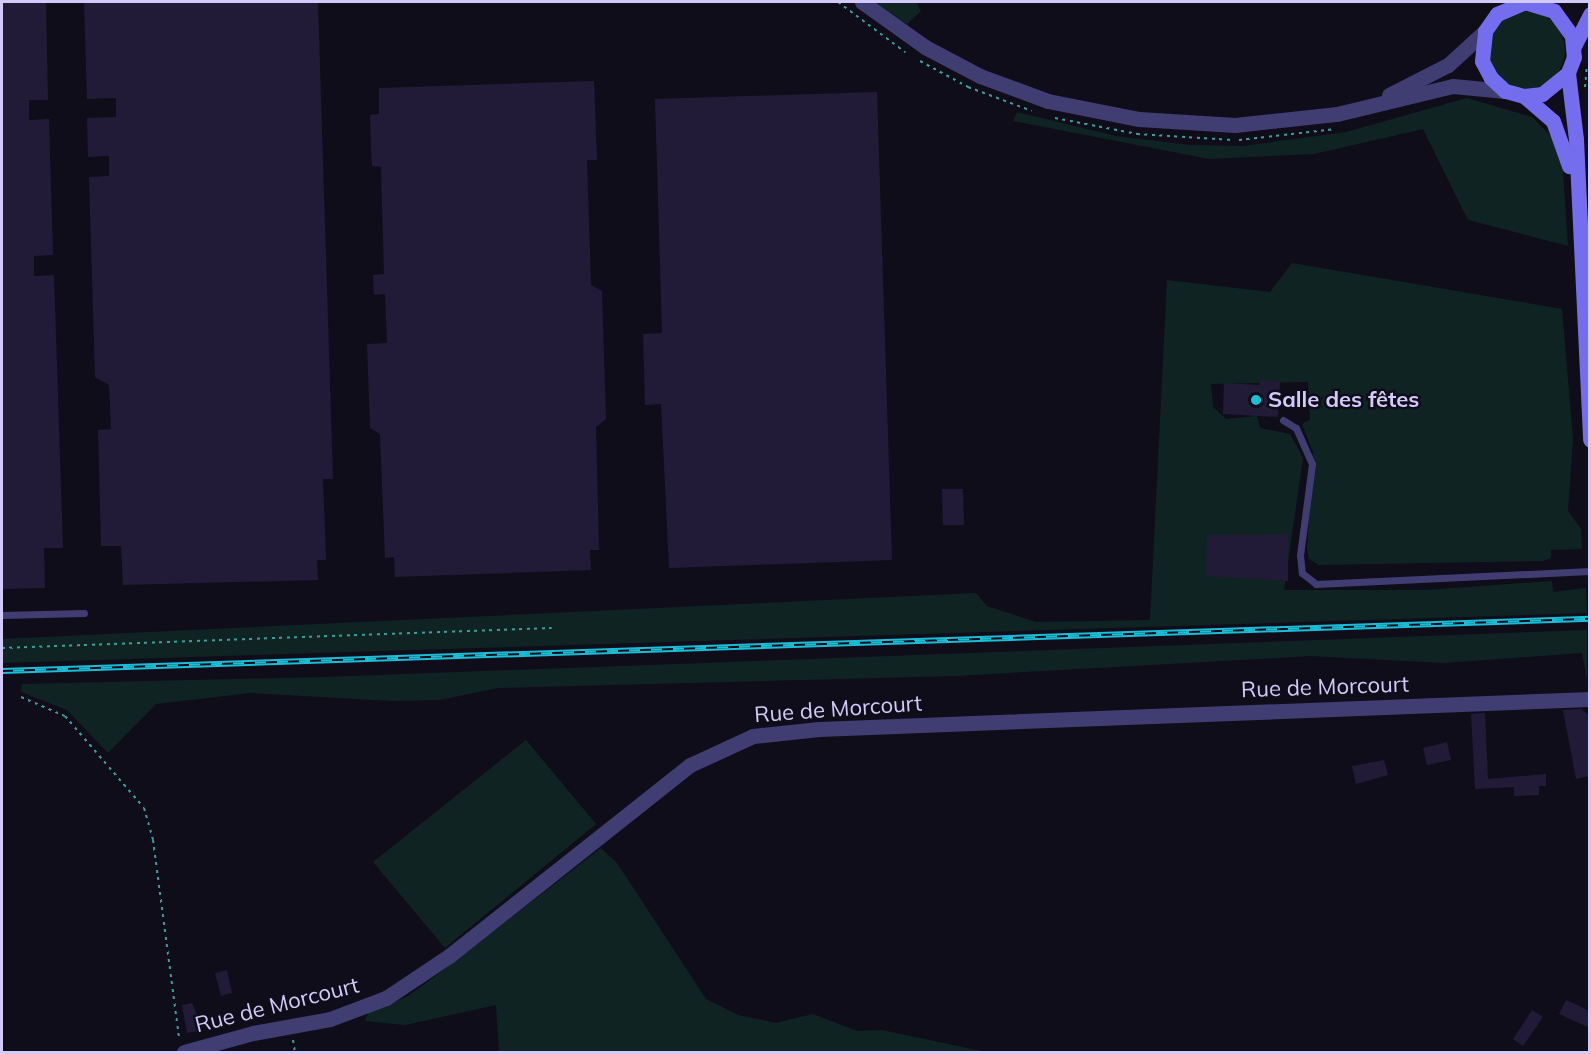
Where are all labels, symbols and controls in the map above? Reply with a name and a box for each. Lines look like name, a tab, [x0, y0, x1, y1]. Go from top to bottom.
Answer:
place label: Salle des fêtes	[1268, 387, 1419, 413]
marker: Salle des fêtes	[1249, 393, 1263, 407]
street label: Rue de Morcourt	[1241, 671, 1409, 703]
street label: Rue de Morcourt	[753, 690, 923, 728]
street label: Rue de Morcourt	[192, 972, 362, 1038]

